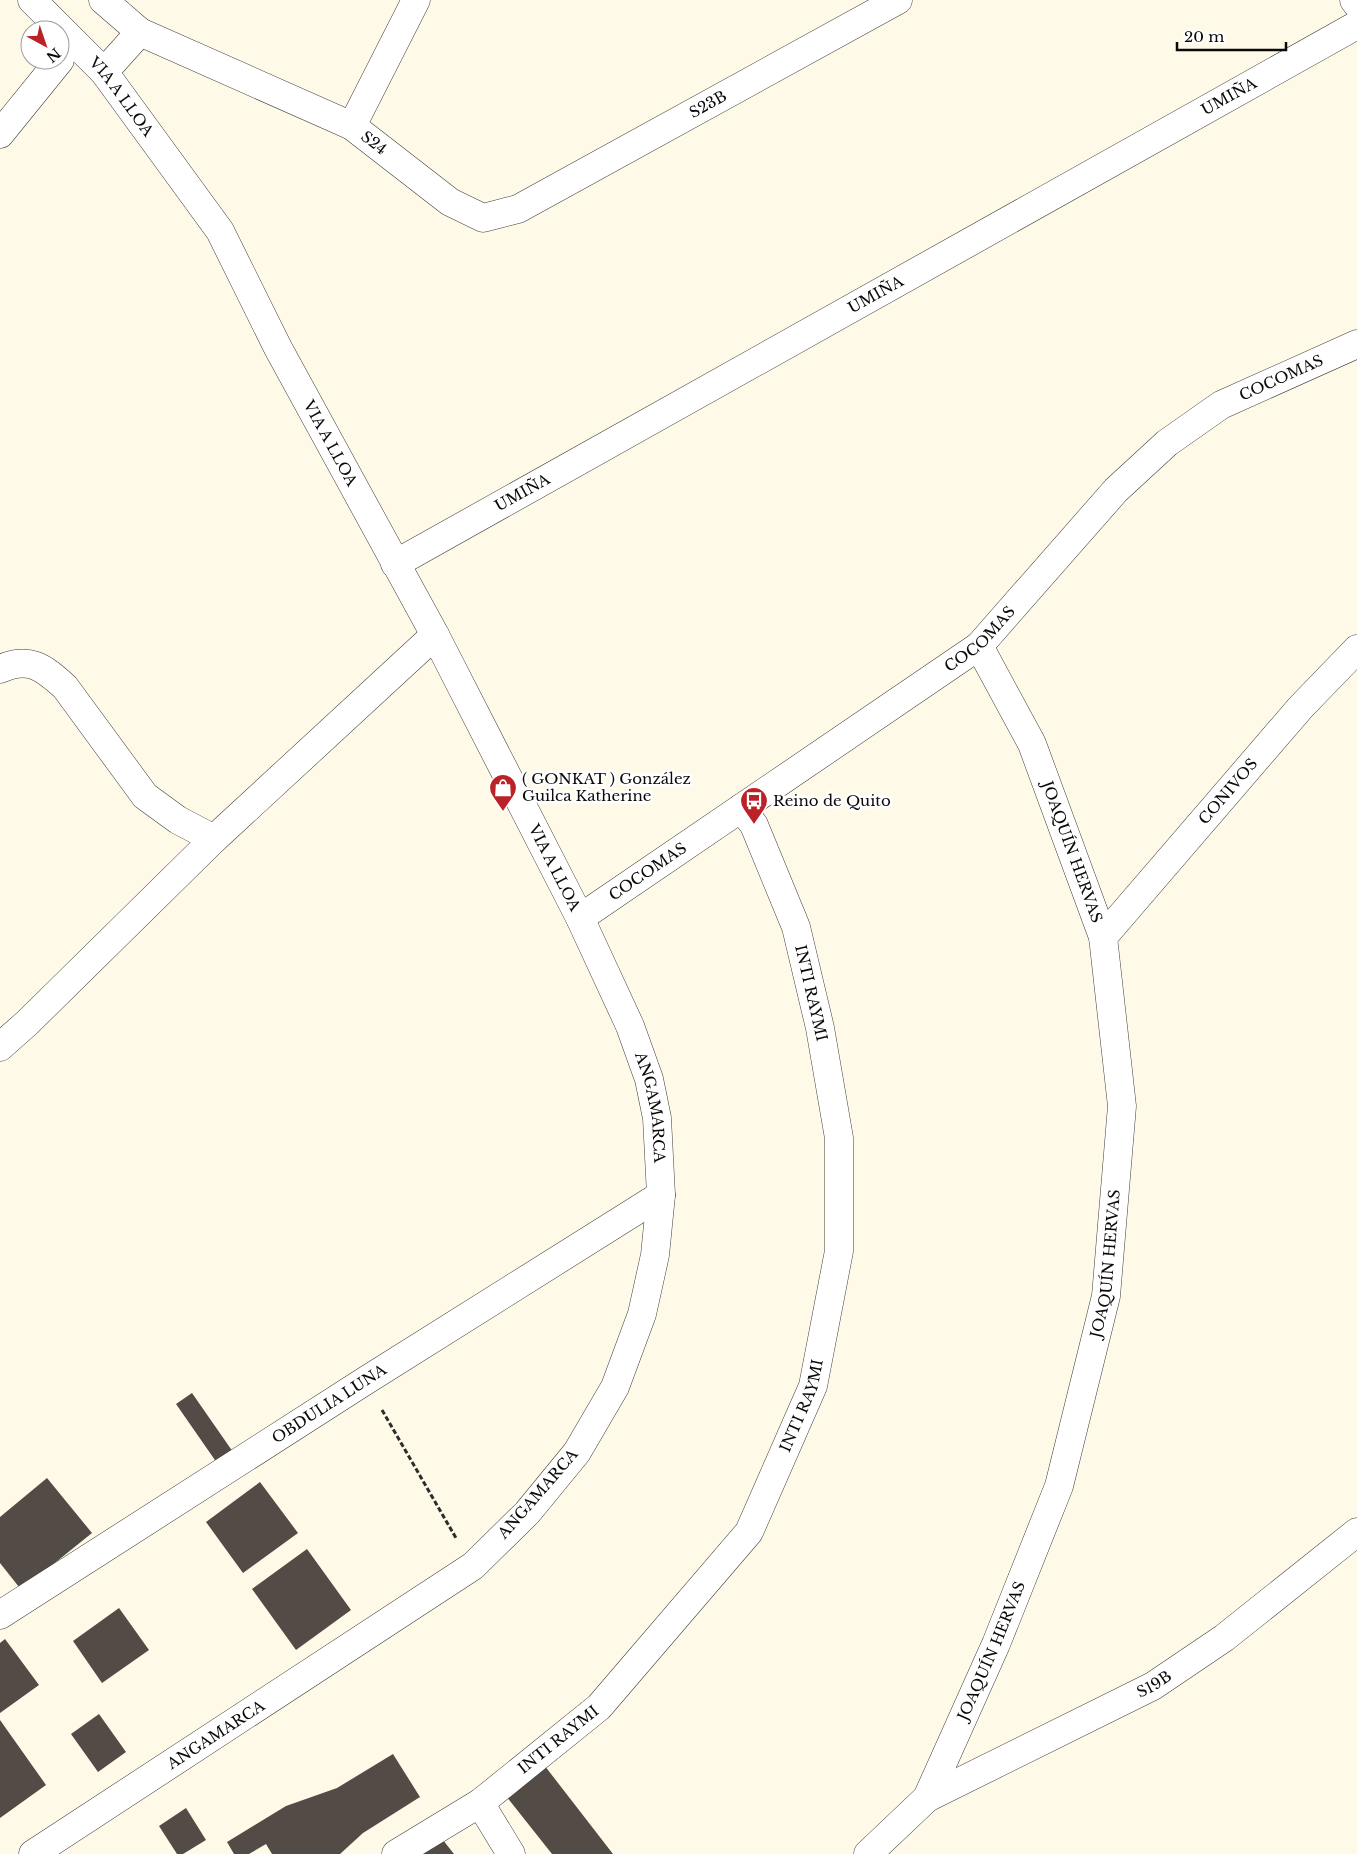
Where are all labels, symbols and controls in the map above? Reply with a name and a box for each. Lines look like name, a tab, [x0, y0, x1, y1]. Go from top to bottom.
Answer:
north arrow	[20, 20, 70, 70]
scale bar	[1177, 20, 1286, 52]
text: 20 m	[1184, 27, 1224, 46]
text: N	[43, 44, 64, 66]
street label: VIA A LLOA	[85, 52, 158, 140]
street label: UMIÑA	[1198, 73, 1260, 119]
street label: S23B	[686, 86, 730, 122]
street label: S24	[357, 127, 391, 159]
street label: UMIÑA	[844, 271, 907, 317]
street label: COCOMAS	[1236, 350, 1326, 405]
street label: VIA A LLOA	[299, 396, 362, 490]
street label: UMIÑA	[491, 469, 554, 515]
street label: COCOMAS	[940, 602, 1019, 676]
street label: CONIVOS	[1194, 754, 1261, 828]
place label: ( GONKAT ) González Guilca Katherine	[522, 769, 691, 805]
shop icon: ( GONKAT ) González Guilca Katherine	[488, 773, 518, 812]
street label: JOAQUÍN HERVAS	[1037, 776, 1107, 925]
bus stop icon: Reino de Quito	[739, 786, 769, 825]
place label: Reino de Quito	[773, 791, 891, 810]
street label: VIA A LLOA	[524, 820, 585, 915]
street label: COCOMAS	[605, 838, 690, 905]
street label: INTI RAYMI	[791, 943, 832, 1043]
street label: ANGAMARCA	[631, 1048, 669, 1164]
street label: JOAQUÍN HERVAS	[1086, 1189, 1124, 1342]
street label: INTI RAYMI	[775, 1358, 827, 1455]
street label: OBDULIA LUNA	[268, 1360, 390, 1447]
street label: ANGAMARCA	[493, 1445, 582, 1543]
street label: JOAQUÍN HERVAS	[952, 1578, 1029, 1725]
street label: S19B	[1133, 1666, 1175, 1702]
street label: ANGAMARCA	[163, 1696, 268, 1774]
street label: INTI RAYMI	[514, 1701, 602, 1778]

